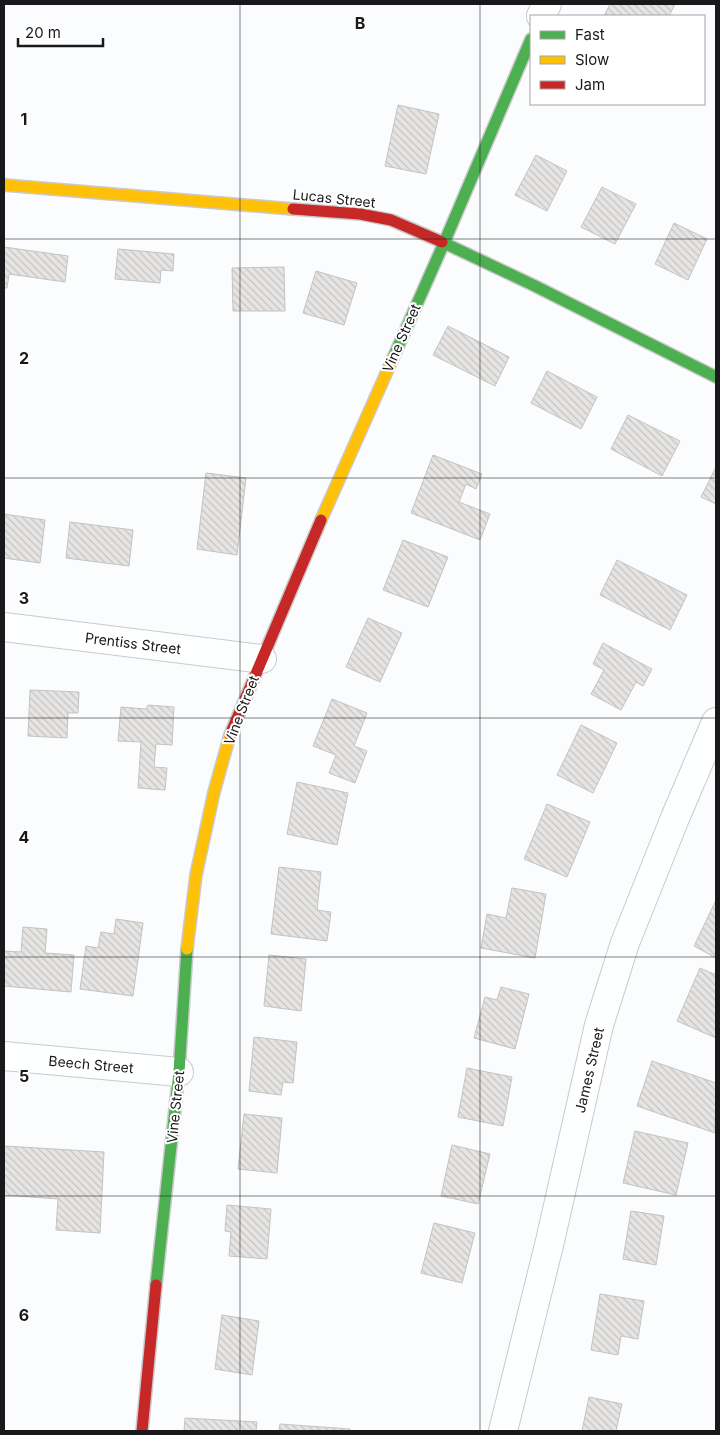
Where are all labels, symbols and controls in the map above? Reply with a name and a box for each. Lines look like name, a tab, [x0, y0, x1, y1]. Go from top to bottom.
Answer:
text: B	[355, 13, 365, 33]
scale bar	[18, 15, 102, 47]
legend	[530, 15, 705, 105]
text: 20 m	[25, 23, 61, 42]
text: Fast	[575, 25, 605, 44]
text: Slow	[575, 50, 609, 69]
text: Jam	[575, 75, 605, 94]
text: 1	[21, 109, 27, 129]
street label: Lucas Street	[292, 185, 377, 211]
street label: Vine Street	[378, 301, 424, 375]
text: 2	[19, 348, 29, 368]
text: 3	[19, 588, 29, 608]
street label: Prentiss Street	[84, 629, 182, 657]
street label: Vine Street	[220, 673, 262, 747]
text: 4	[19, 827, 30, 847]
street label: James Street	[571, 1025, 607, 1114]
street label: Beech Street	[48, 1052, 135, 1076]
text: 5	[19, 1066, 29, 1086]
street label: Vine Street	[163, 1069, 187, 1144]
text: 6	[19, 1305, 29, 1325]

